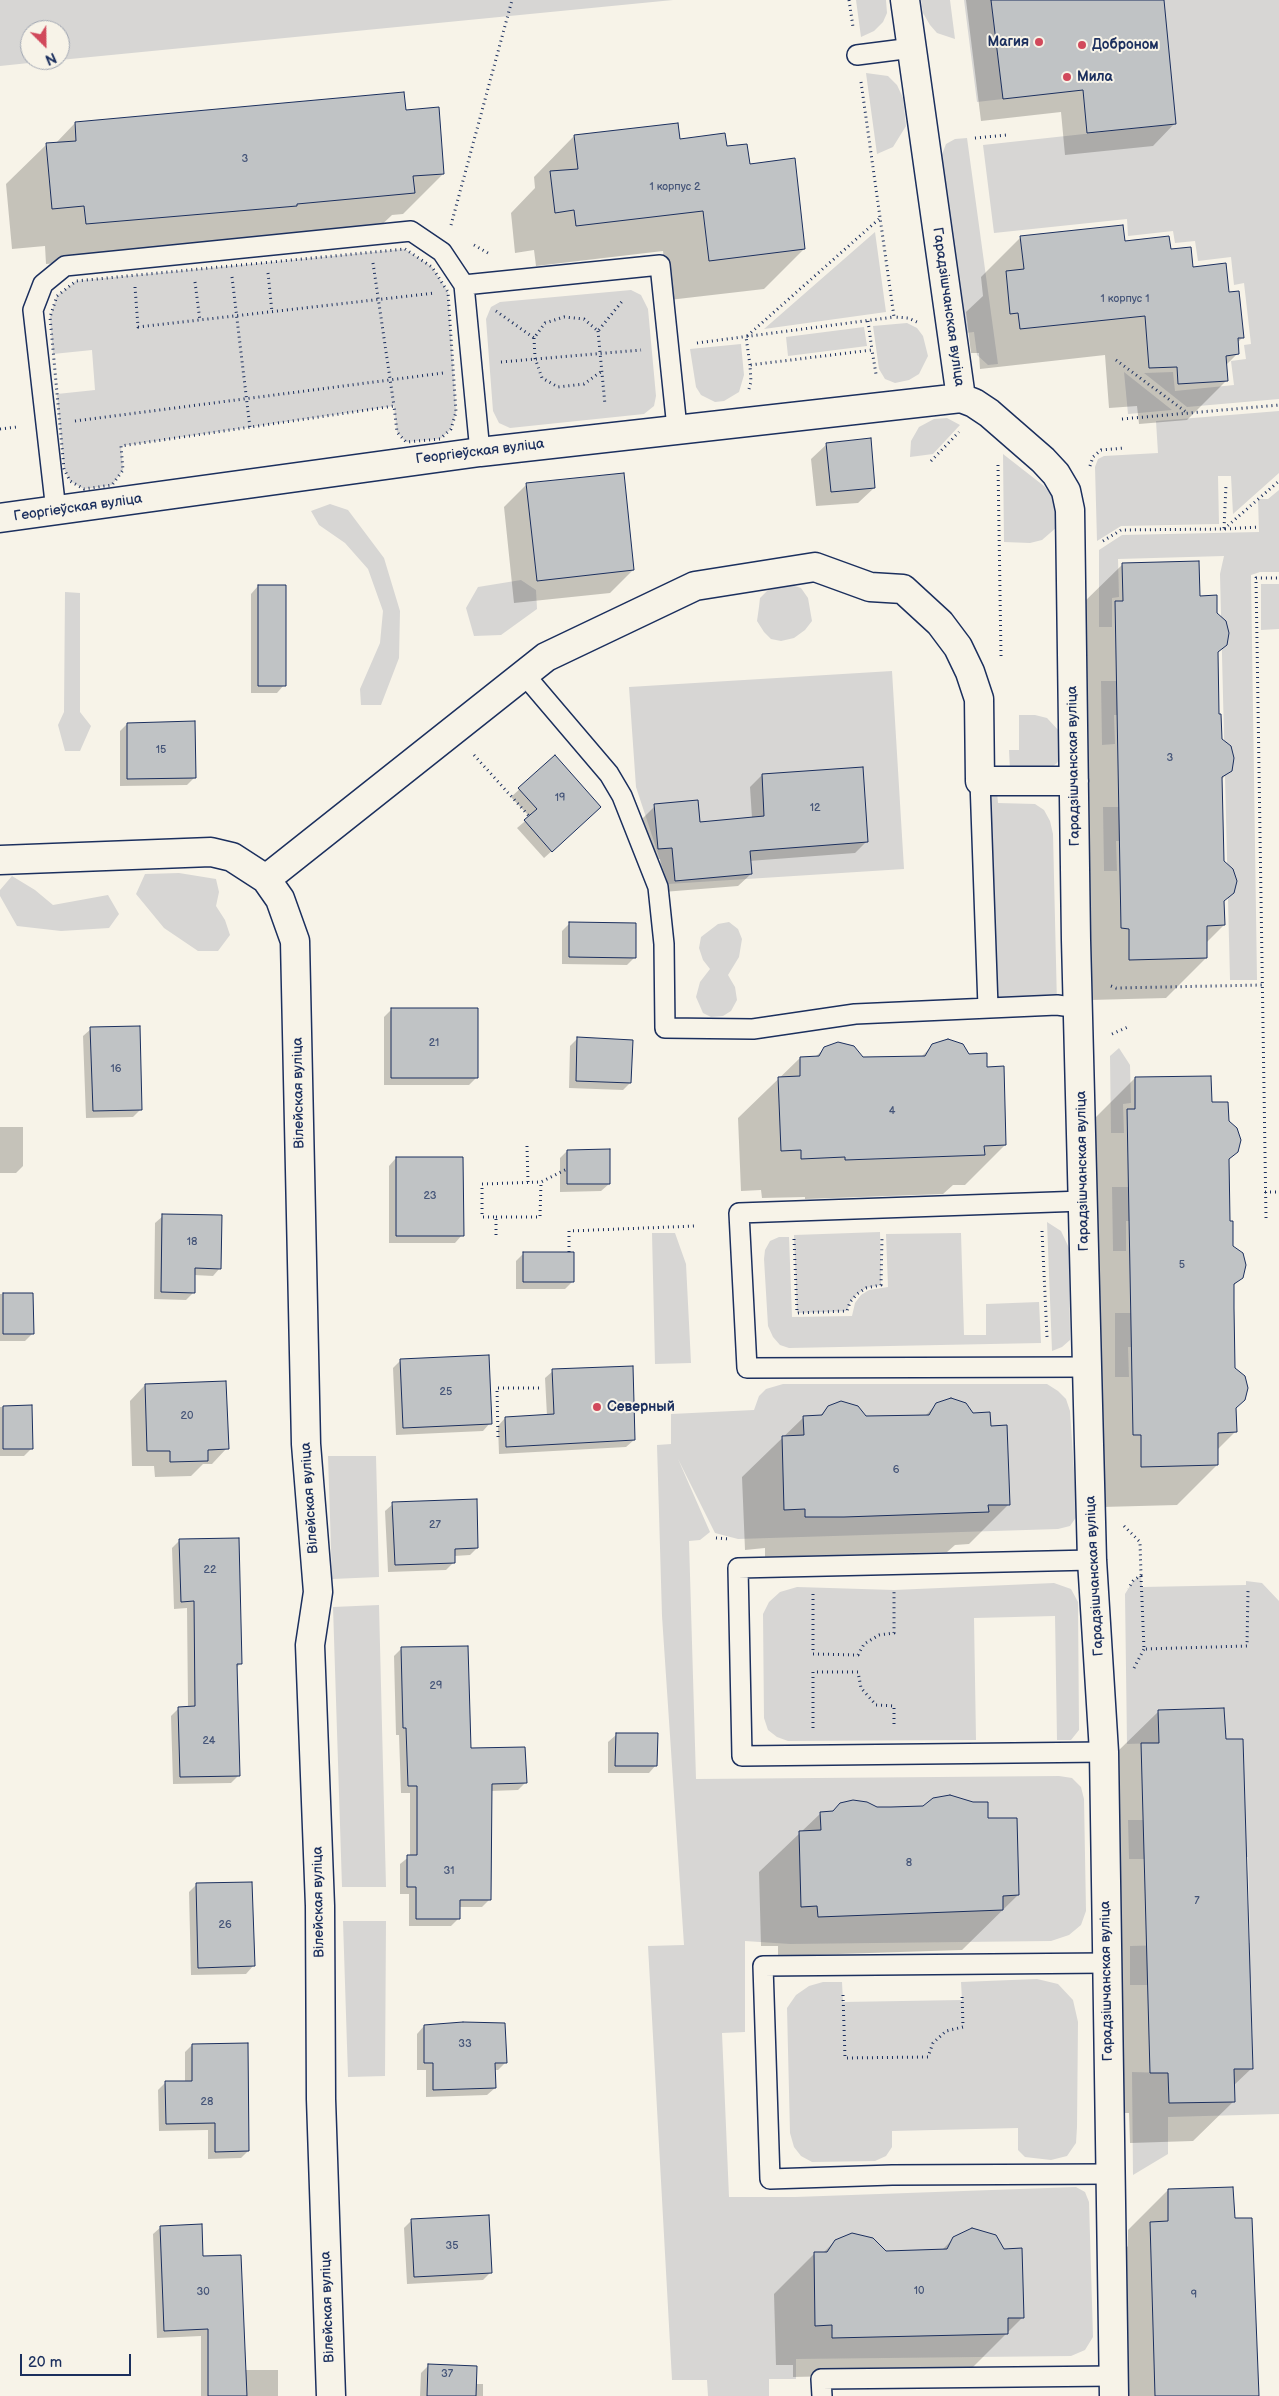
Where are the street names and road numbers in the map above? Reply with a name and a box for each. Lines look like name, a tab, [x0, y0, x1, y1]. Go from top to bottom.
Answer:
street label: Гарадзішчанская вуліца	[928, 226, 968, 388]
street label: Георгіеўская вуліца	[415, 436, 545, 468]
street label: Георгіеўская вуліца	[13, 491, 143, 525]
street label: Гарадзішчанская вуліца	[1064, 686, 1084, 846]
street label: Вілейская вуліца	[290, 1037, 308, 1149]
street label: Гарадзішчанская вуліца	[1073, 1091, 1093, 1251]
street label: Вілейская вуліца	[298, 1442, 322, 1554]
street label: Гарадзішчанская вуліца	[1082, 1495, 1108, 1657]
street label: Вілейская вуліца	[310, 1846, 328, 1958]
street label: Гарадзішчанская вуліца	[1097, 1901, 1117, 2061]
street label: Вілейская вуліца	[318, 2251, 338, 2363]

